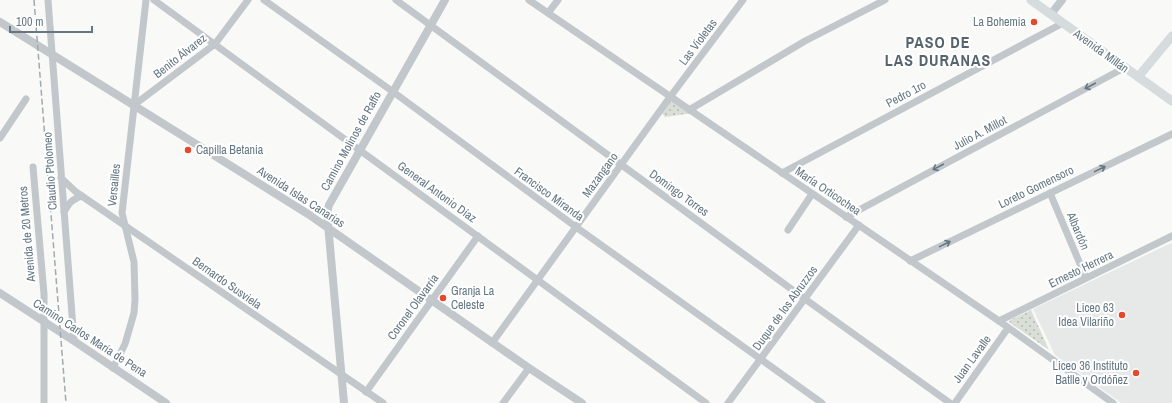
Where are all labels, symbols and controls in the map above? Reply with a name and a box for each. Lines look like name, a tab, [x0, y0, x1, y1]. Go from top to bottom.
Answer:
scale bar	[10, 8, 92, 34]
text: 100 m	[16, 14, 43, 30]
place label: La Bohemia	[973, 14, 1027, 30]
street label: Las Violetas	[675, 16, 721, 68]
marker: La Bohemia	[1029, 17, 1039, 27]
street label: Avenida Millán	[1069, 25, 1132, 77]
street label: Benito Álvarez	[150, 30, 210, 82]
district label: PASO DE LAS DURANAS	[885, 31, 991, 71]
street label: Pedro 1ro	[883, 77, 929, 111]
one-way arrow	[1084, 83, 1096, 90]
street label: Camino Molinos de Raffo	[317, 88, 385, 194]
street label: Julio A. Millot	[950, 112, 1010, 154]
street label: Claudio Ptolomeo	[39, 131, 61, 211]
place label: Capilla Betania	[196, 142, 264, 158]
marker: Capilla Betania	[183, 145, 193, 155]
street label: Mazangano	[578, 149, 622, 201]
street label: General Antonio Díaz	[394, 158, 480, 226]
street label: Avenida Islas Canarias	[253, 162, 348, 231]
street label: Loreto Gomensoro	[996, 162, 1076, 212]
street label: Versailles	[104, 163, 124, 207]
street label: Francisco Miranda	[511, 163, 587, 225]
street label: María Orticochea	[792, 163, 864, 219]
one-way arrow	[932, 164, 944, 172]
one-way arrow	[1094, 165, 1106, 172]
street label: Domingo Torres	[646, 166, 712, 220]
street label: Avenida de 20 Metros	[15, 185, 39, 284]
street label: Albardón	[1063, 209, 1093, 252]
one-way arrow	[939, 240, 951, 247]
street label: Ernesto Herrera	[1046, 246, 1116, 292]
street label: Bernardo Susviela	[189, 253, 265, 313]
street label: Duque de los Abruzzos	[749, 262, 821, 354]
street label: Coronel Olavarría	[384, 270, 443, 343]
place label: Granja La Celeste	[451, 283, 495, 313]
marker: Granja La Celeste	[438, 293, 448, 303]
street label: Camino Carlos María de Pena	[30, 295, 151, 381]
place label: Liceo 63 Idea Vilariño	[1058, 300, 1114, 330]
marker: Liceo 63 Idea Vilariño	[1117, 310, 1127, 320]
street label: Juan Lavalle	[949, 332, 995, 386]
place label: Liceo 36 Instituto Batlle y Ordóñez	[1052, 358, 1128, 388]
marker: Liceo 36 Instituto Batlle y Ordóñez	[1131, 368, 1141, 378]

